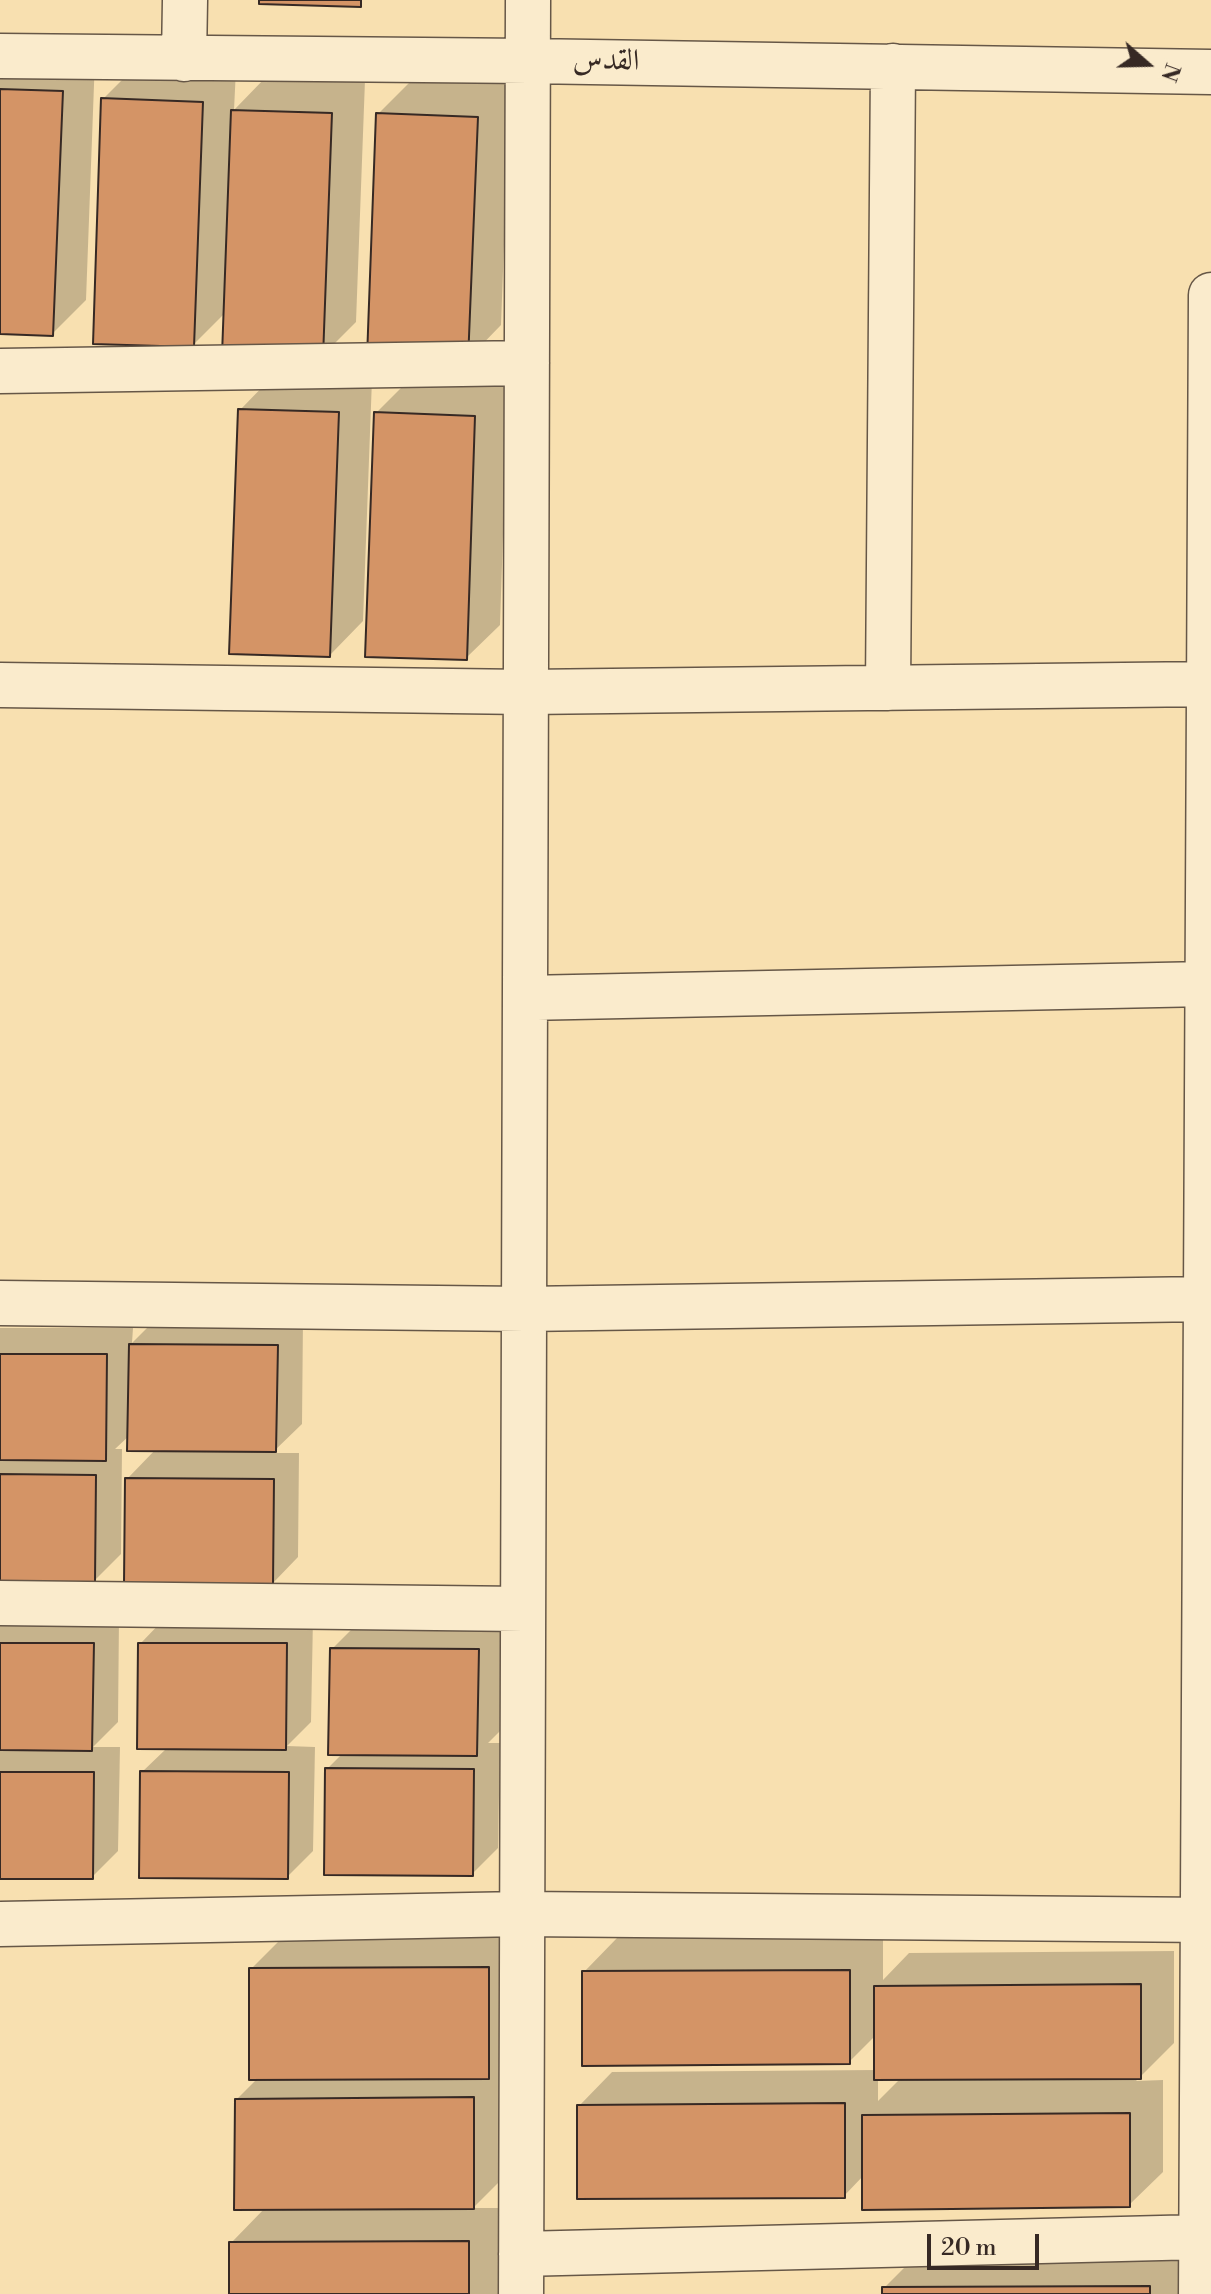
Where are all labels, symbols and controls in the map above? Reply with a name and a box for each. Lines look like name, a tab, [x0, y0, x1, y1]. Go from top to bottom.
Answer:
north arrow	[1107, 24, 1187, 104]
street label: القدس	[572, 43, 640, 81]
text: N	[1154, 60, 1186, 85]
scale bar	[931, 2218, 1043, 2268]
text: 20 m	[941, 2233, 997, 2263]

